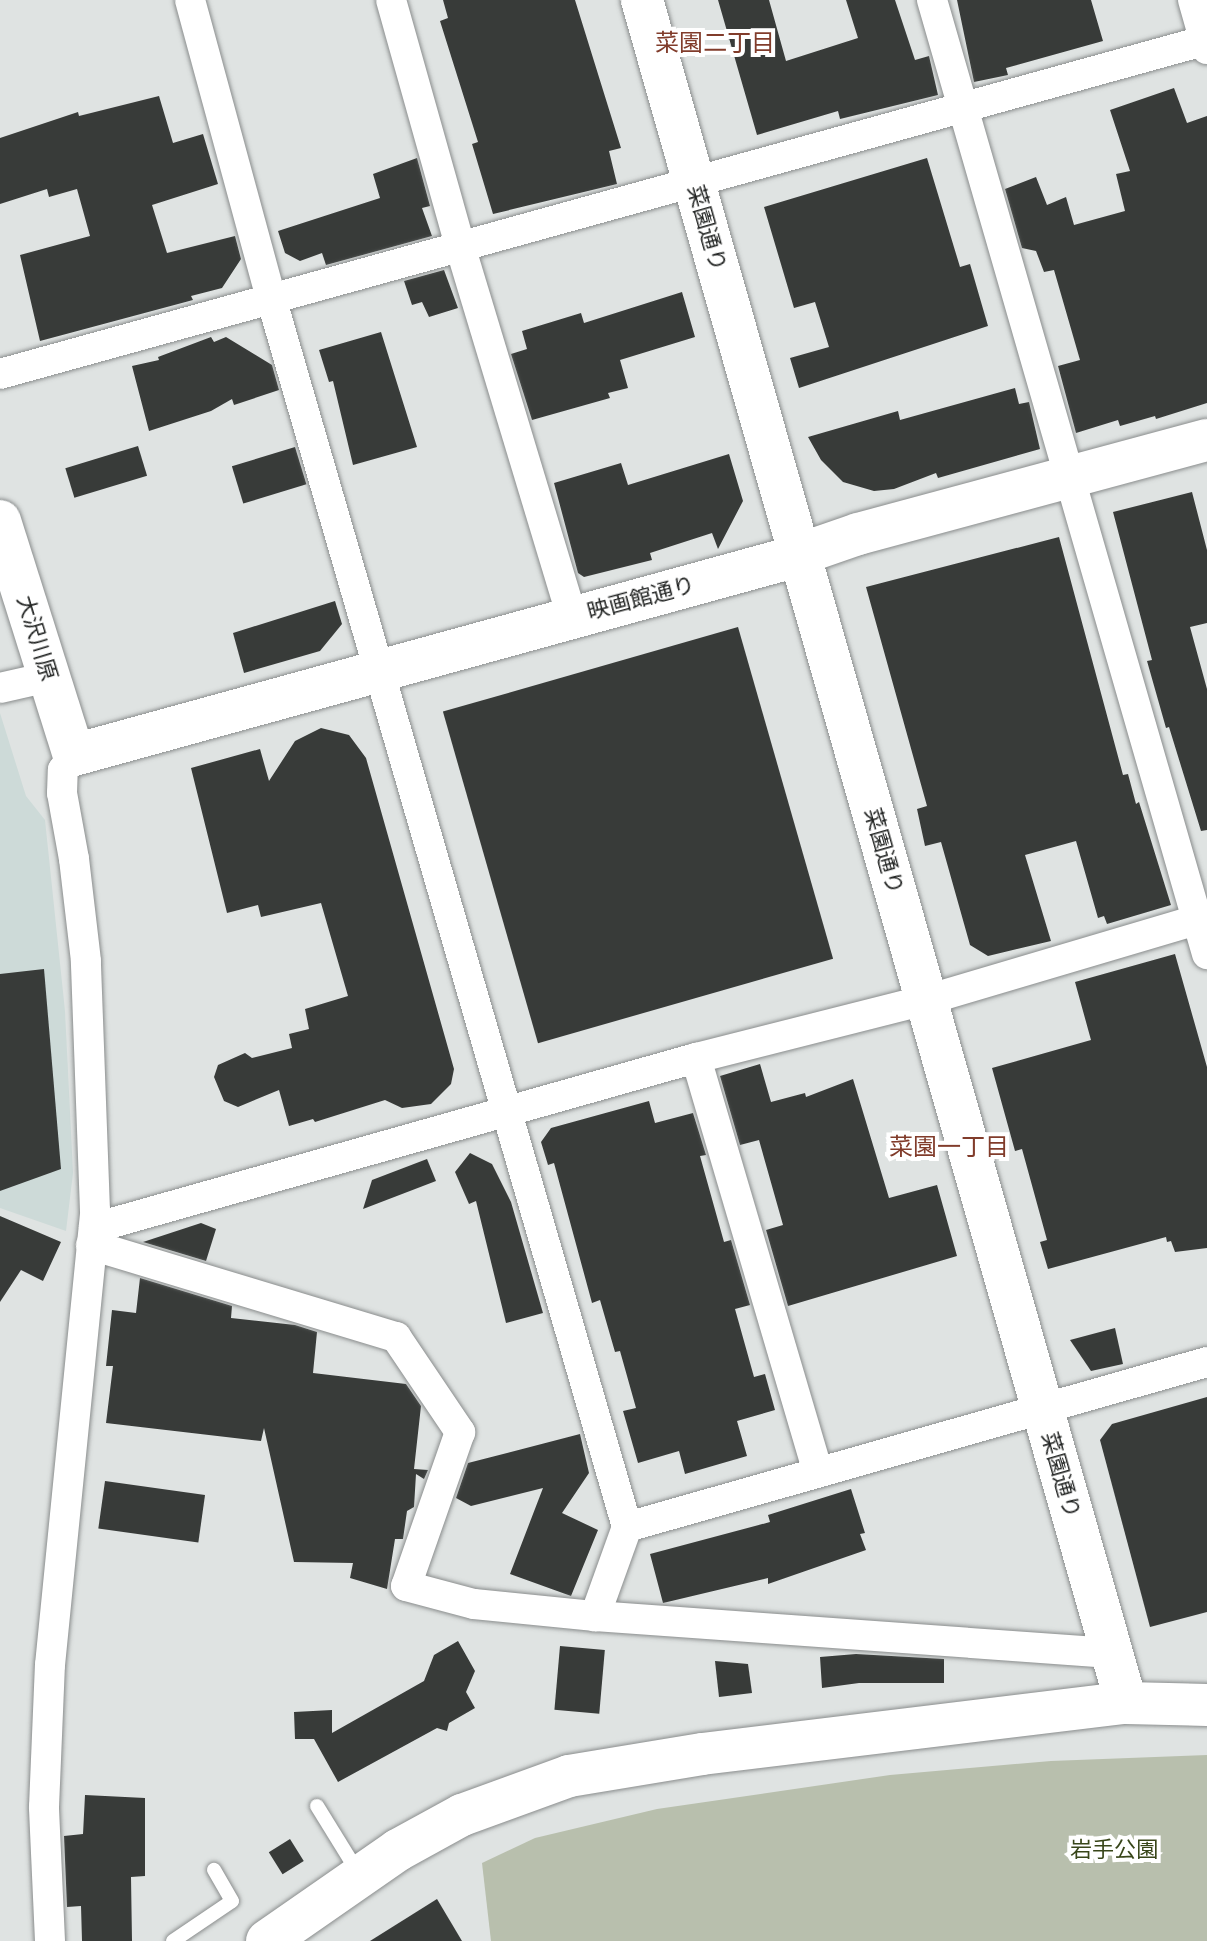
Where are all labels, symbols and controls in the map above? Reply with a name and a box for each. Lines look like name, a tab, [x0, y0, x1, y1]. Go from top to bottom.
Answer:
district label: 菜園二丁目	[655, 29, 775, 57]
street label: 菜園通り	[682, 182, 732, 274]
street label: 映画館通り	[584, 571, 698, 625]
street label: 大沢川原	[12, 592, 62, 684]
street label: 菜園通り	[859, 805, 909, 897]
district label: 菜園一丁目	[889, 1133, 1009, 1161]
street label: 菜園通り	[1036, 1429, 1086, 1521]
park label: 岩手公園	[1070, 1837, 1158, 1863]

